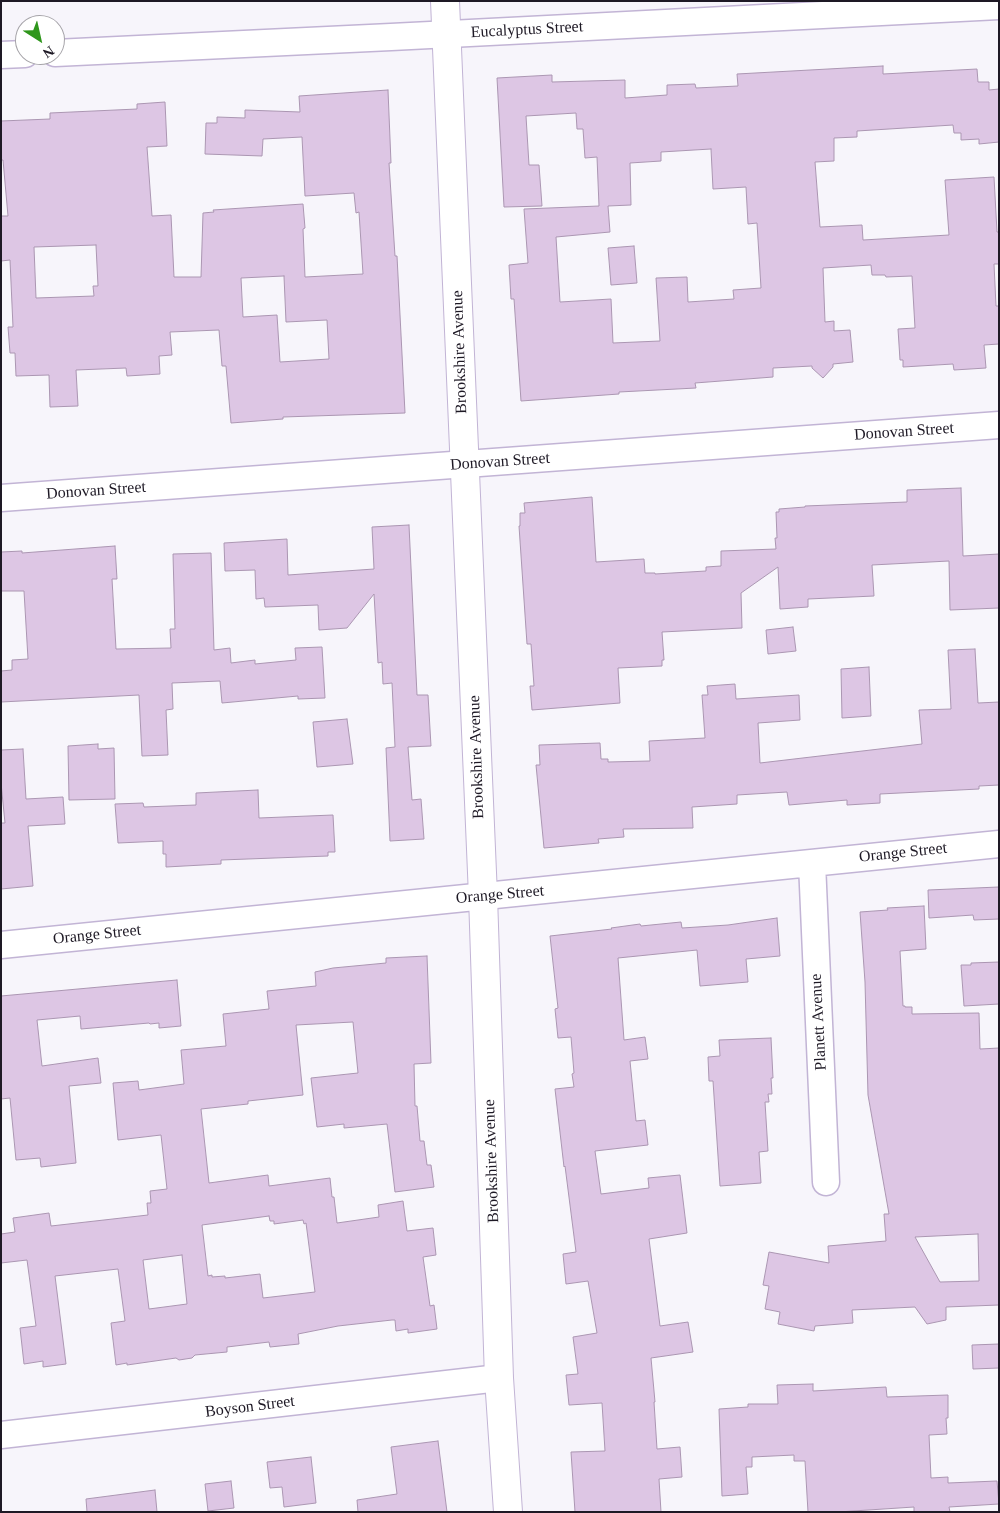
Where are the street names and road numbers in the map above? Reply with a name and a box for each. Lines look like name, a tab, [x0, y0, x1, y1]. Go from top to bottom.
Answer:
street label: Eucalyptus Street	[470, 17, 584, 43]
street label: Brookshire Avenue	[448, 290, 472, 414]
street label: Donovan Street	[853, 419, 955, 445]
street label: Donovan Street	[449, 449, 551, 475]
street label: Donovan Street	[45, 478, 147, 504]
street label: Brookshire Avenue	[465, 695, 489, 819]
street label: Orange Street	[858, 839, 948, 867]
street label: Orange Street	[455, 882, 545, 908]
street label: Orange Street	[52, 921, 142, 949]
street label: Planett Avenue	[807, 973, 831, 1071]
street label: Brookshire Avenue	[480, 1099, 504, 1223]
street label: Boyson Street	[204, 1392, 296, 1422]

